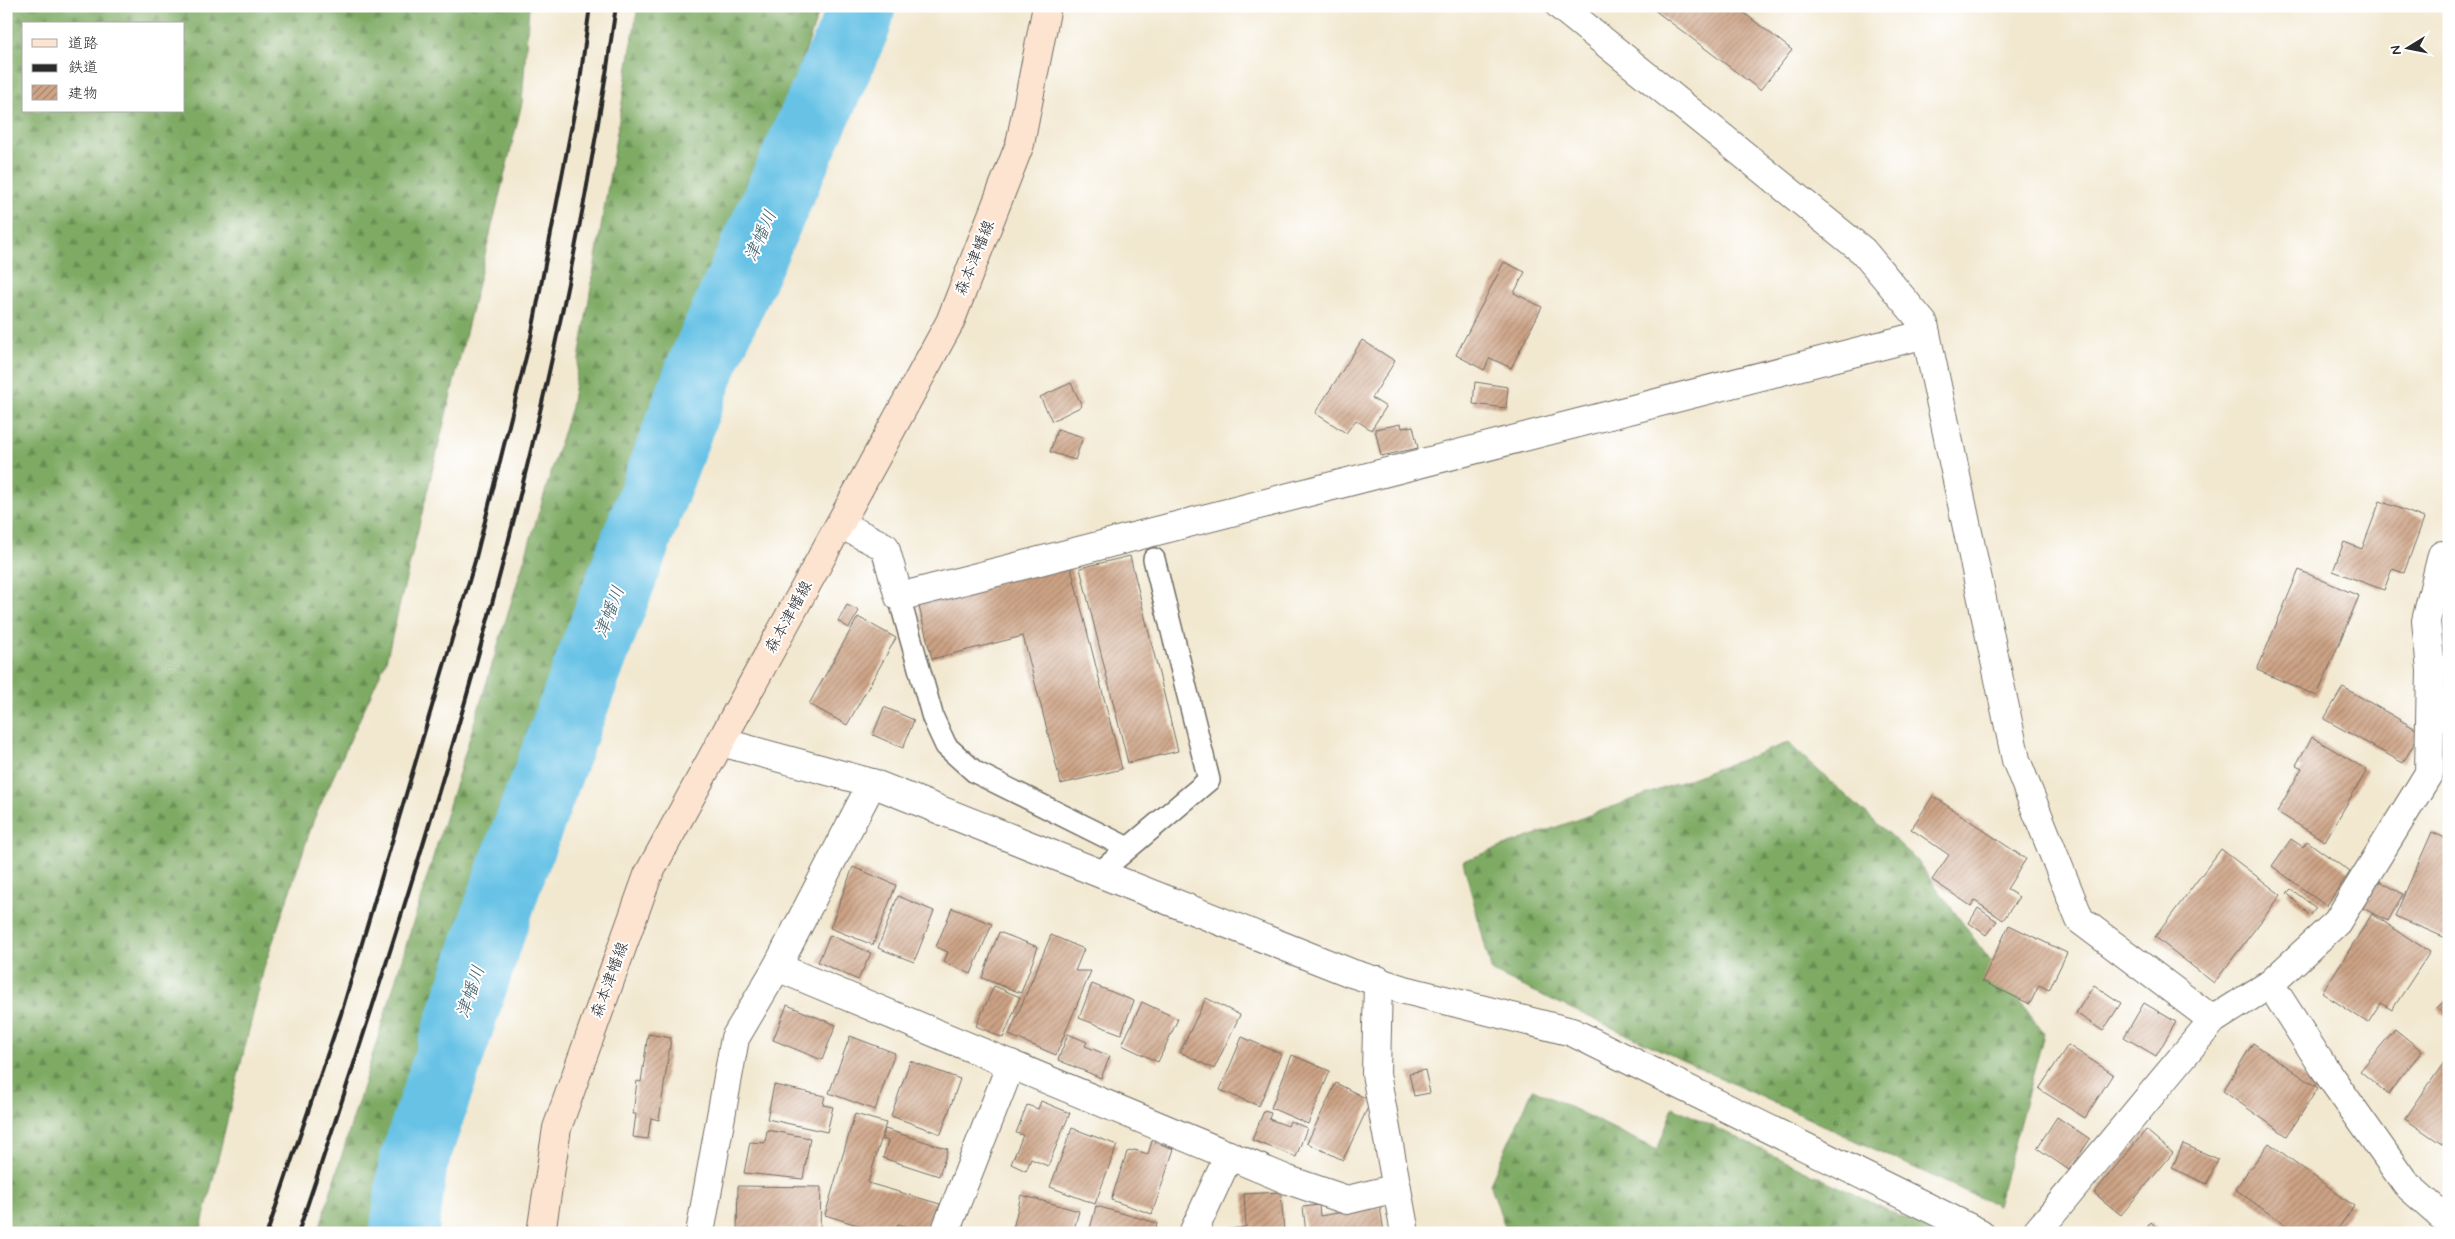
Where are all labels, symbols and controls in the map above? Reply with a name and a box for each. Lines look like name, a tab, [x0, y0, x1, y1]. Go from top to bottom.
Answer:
legend	[22, 22, 185, 112]
north arrow	[2382, 22, 2432, 72]
text: 道路	[68, 34, 98, 54]
text: N	[2387, 44, 2406, 56]
text: 鉄道	[68, 58, 98, 78]
text: 建物	[68, 84, 98, 104]
water label: 津幡川	[739, 206, 783, 266]
street label: 森本津幡線	[950, 217, 1000, 299]
street label: 森本津幡線	[760, 577, 818, 657]
water label: 津幡川	[589, 582, 631, 642]
street label: 森本津幡線	[586, 939, 634, 1021]
water label: 津幡川	[451, 963, 491, 1021]

